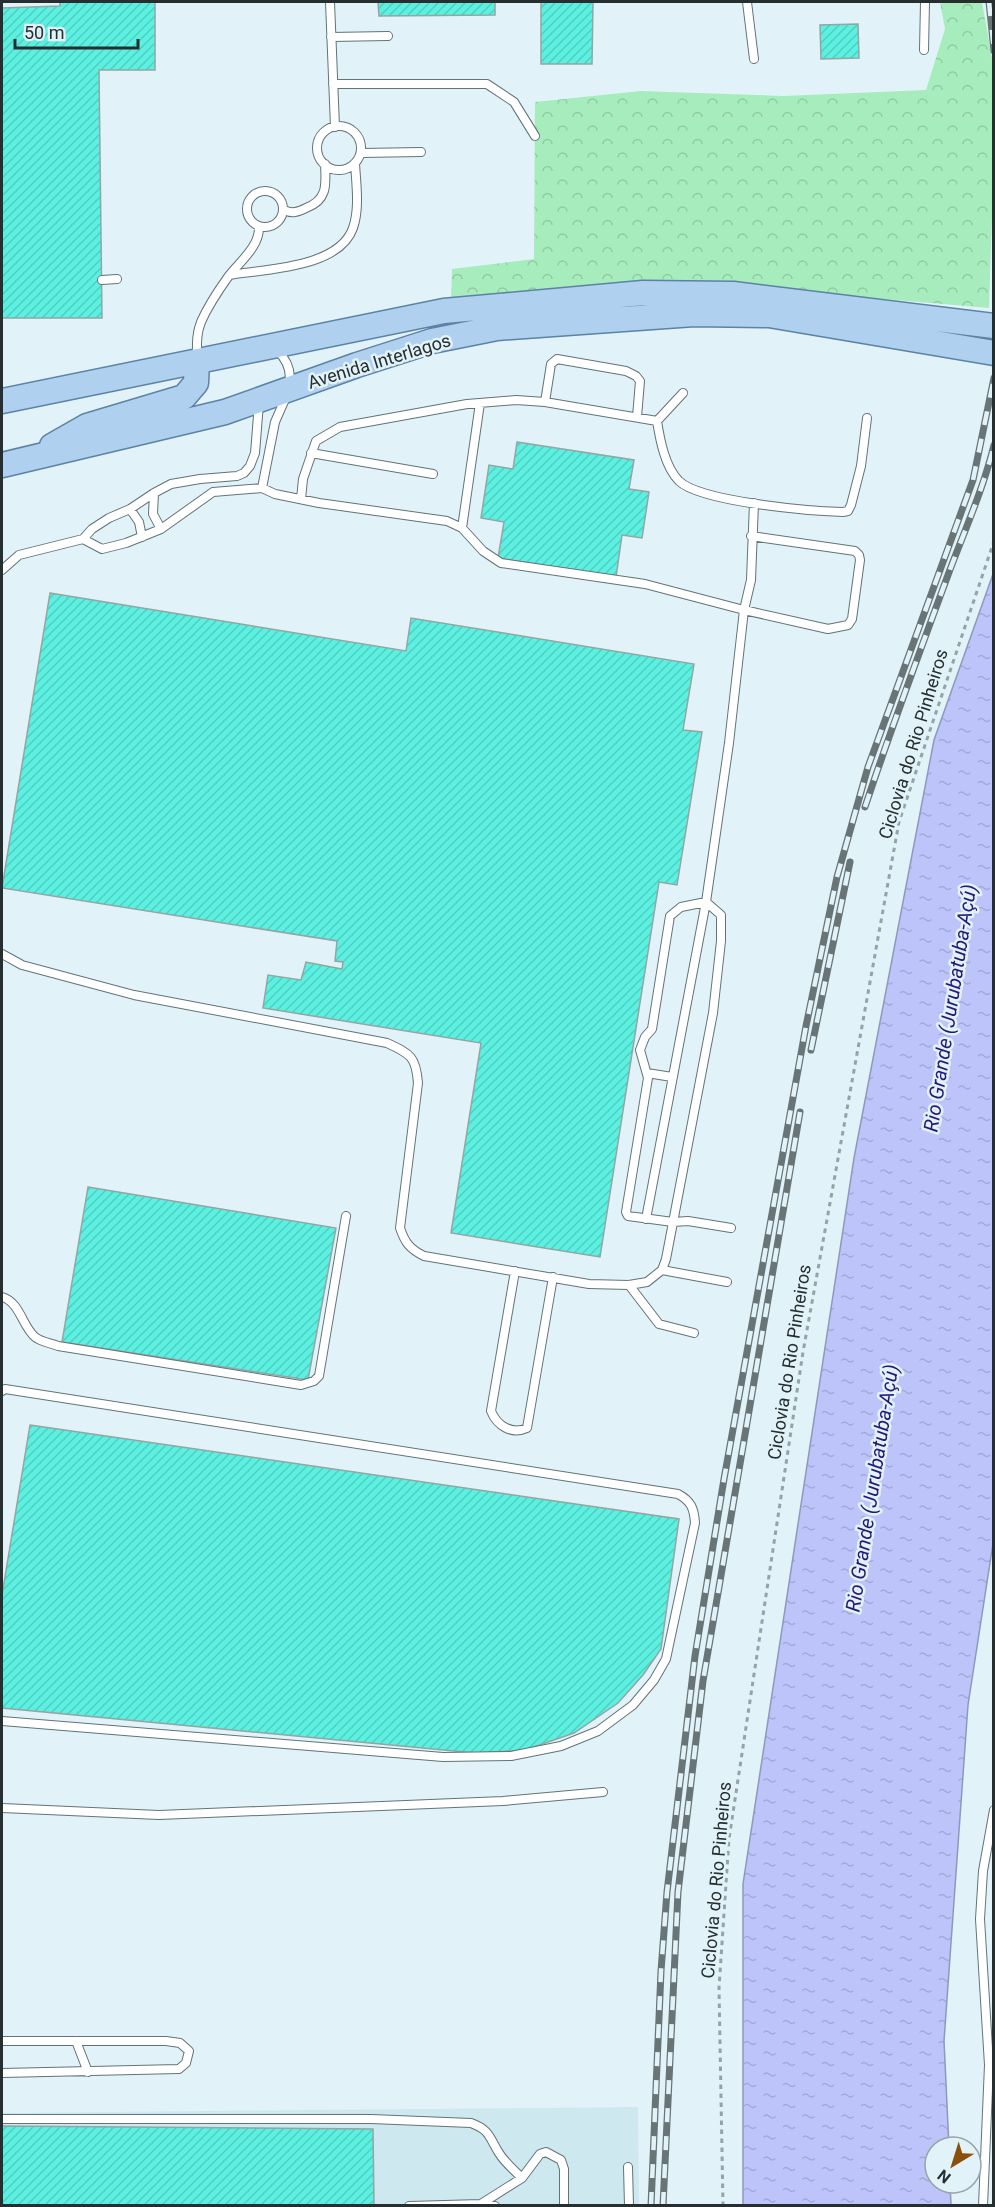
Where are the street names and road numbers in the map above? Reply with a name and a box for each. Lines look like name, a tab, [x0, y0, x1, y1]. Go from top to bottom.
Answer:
street label: Avenida Interlagos	[305, 329, 453, 393]
street label: Ciclovia do Rio Pinheiros	[874, 647, 952, 841]
street label: Ciclovia do Rio Pinheiros	[763, 1263, 815, 1461]
street label: Ciclovia do Rio Pinheiros	[697, 1781, 735, 1979]

